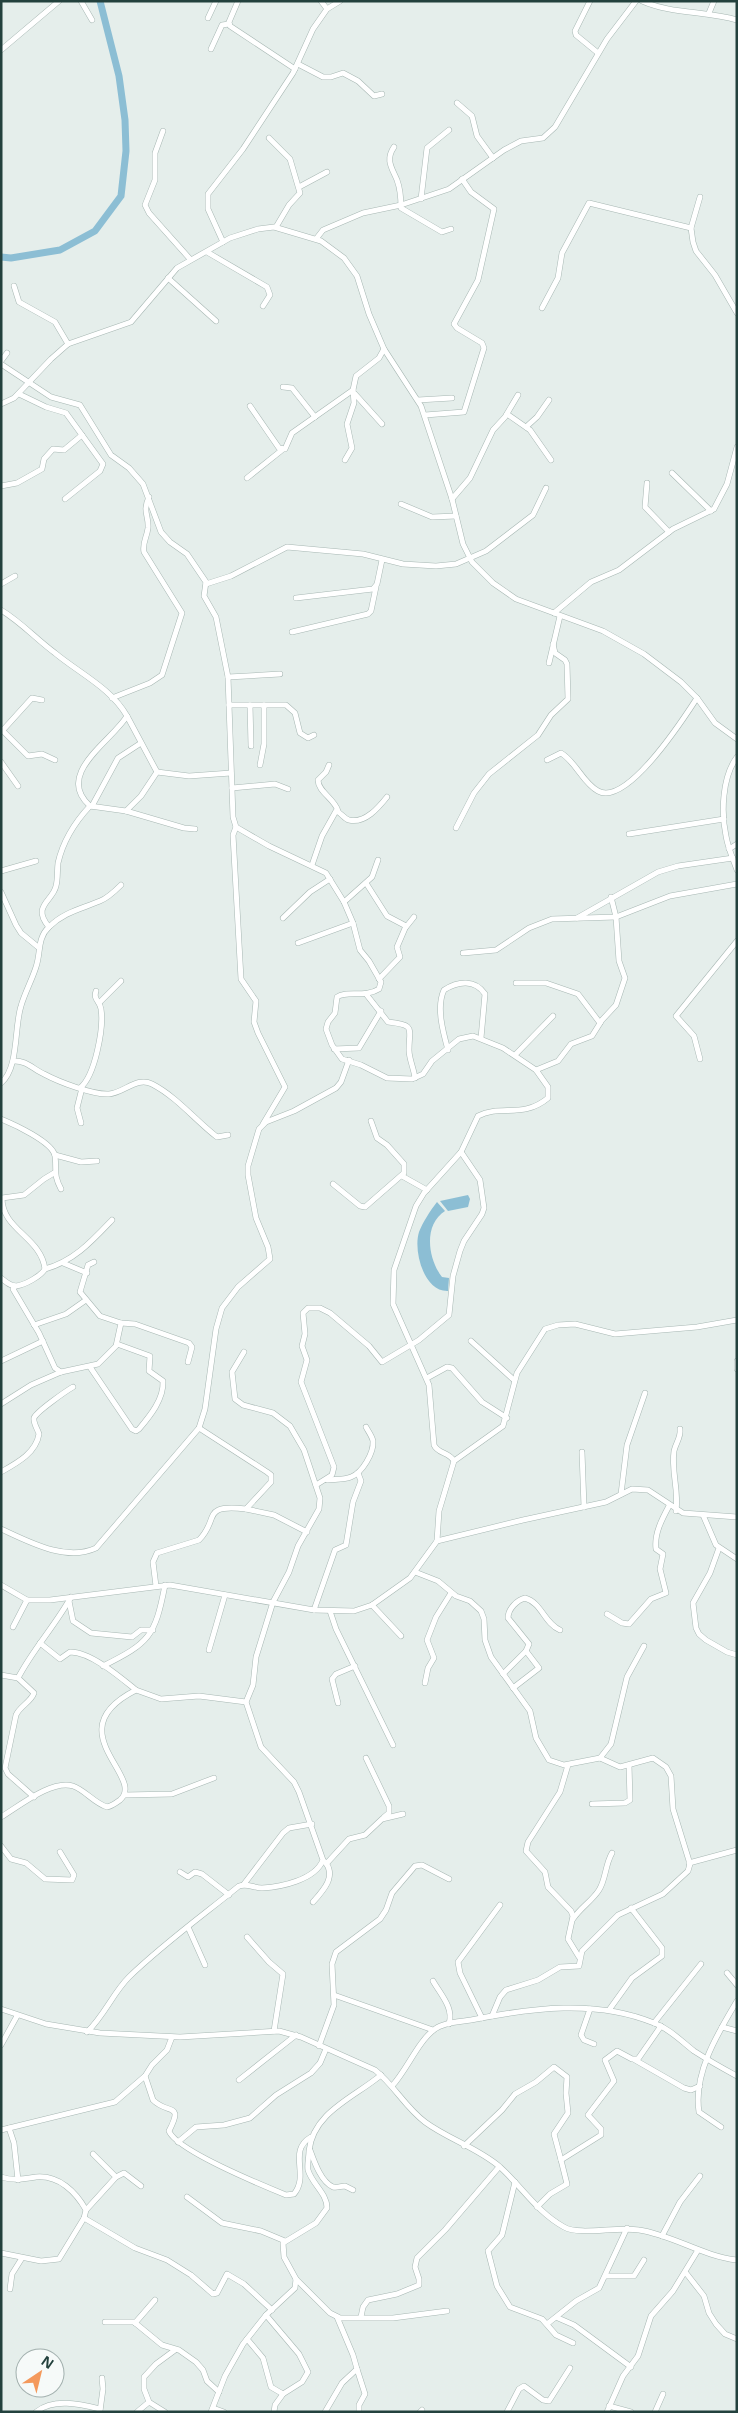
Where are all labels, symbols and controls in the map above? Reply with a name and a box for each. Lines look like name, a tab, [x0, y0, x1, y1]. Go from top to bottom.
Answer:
north arrow	[15, 2348, 65, 2398]
text: N	[38, 2351, 58, 2373]

